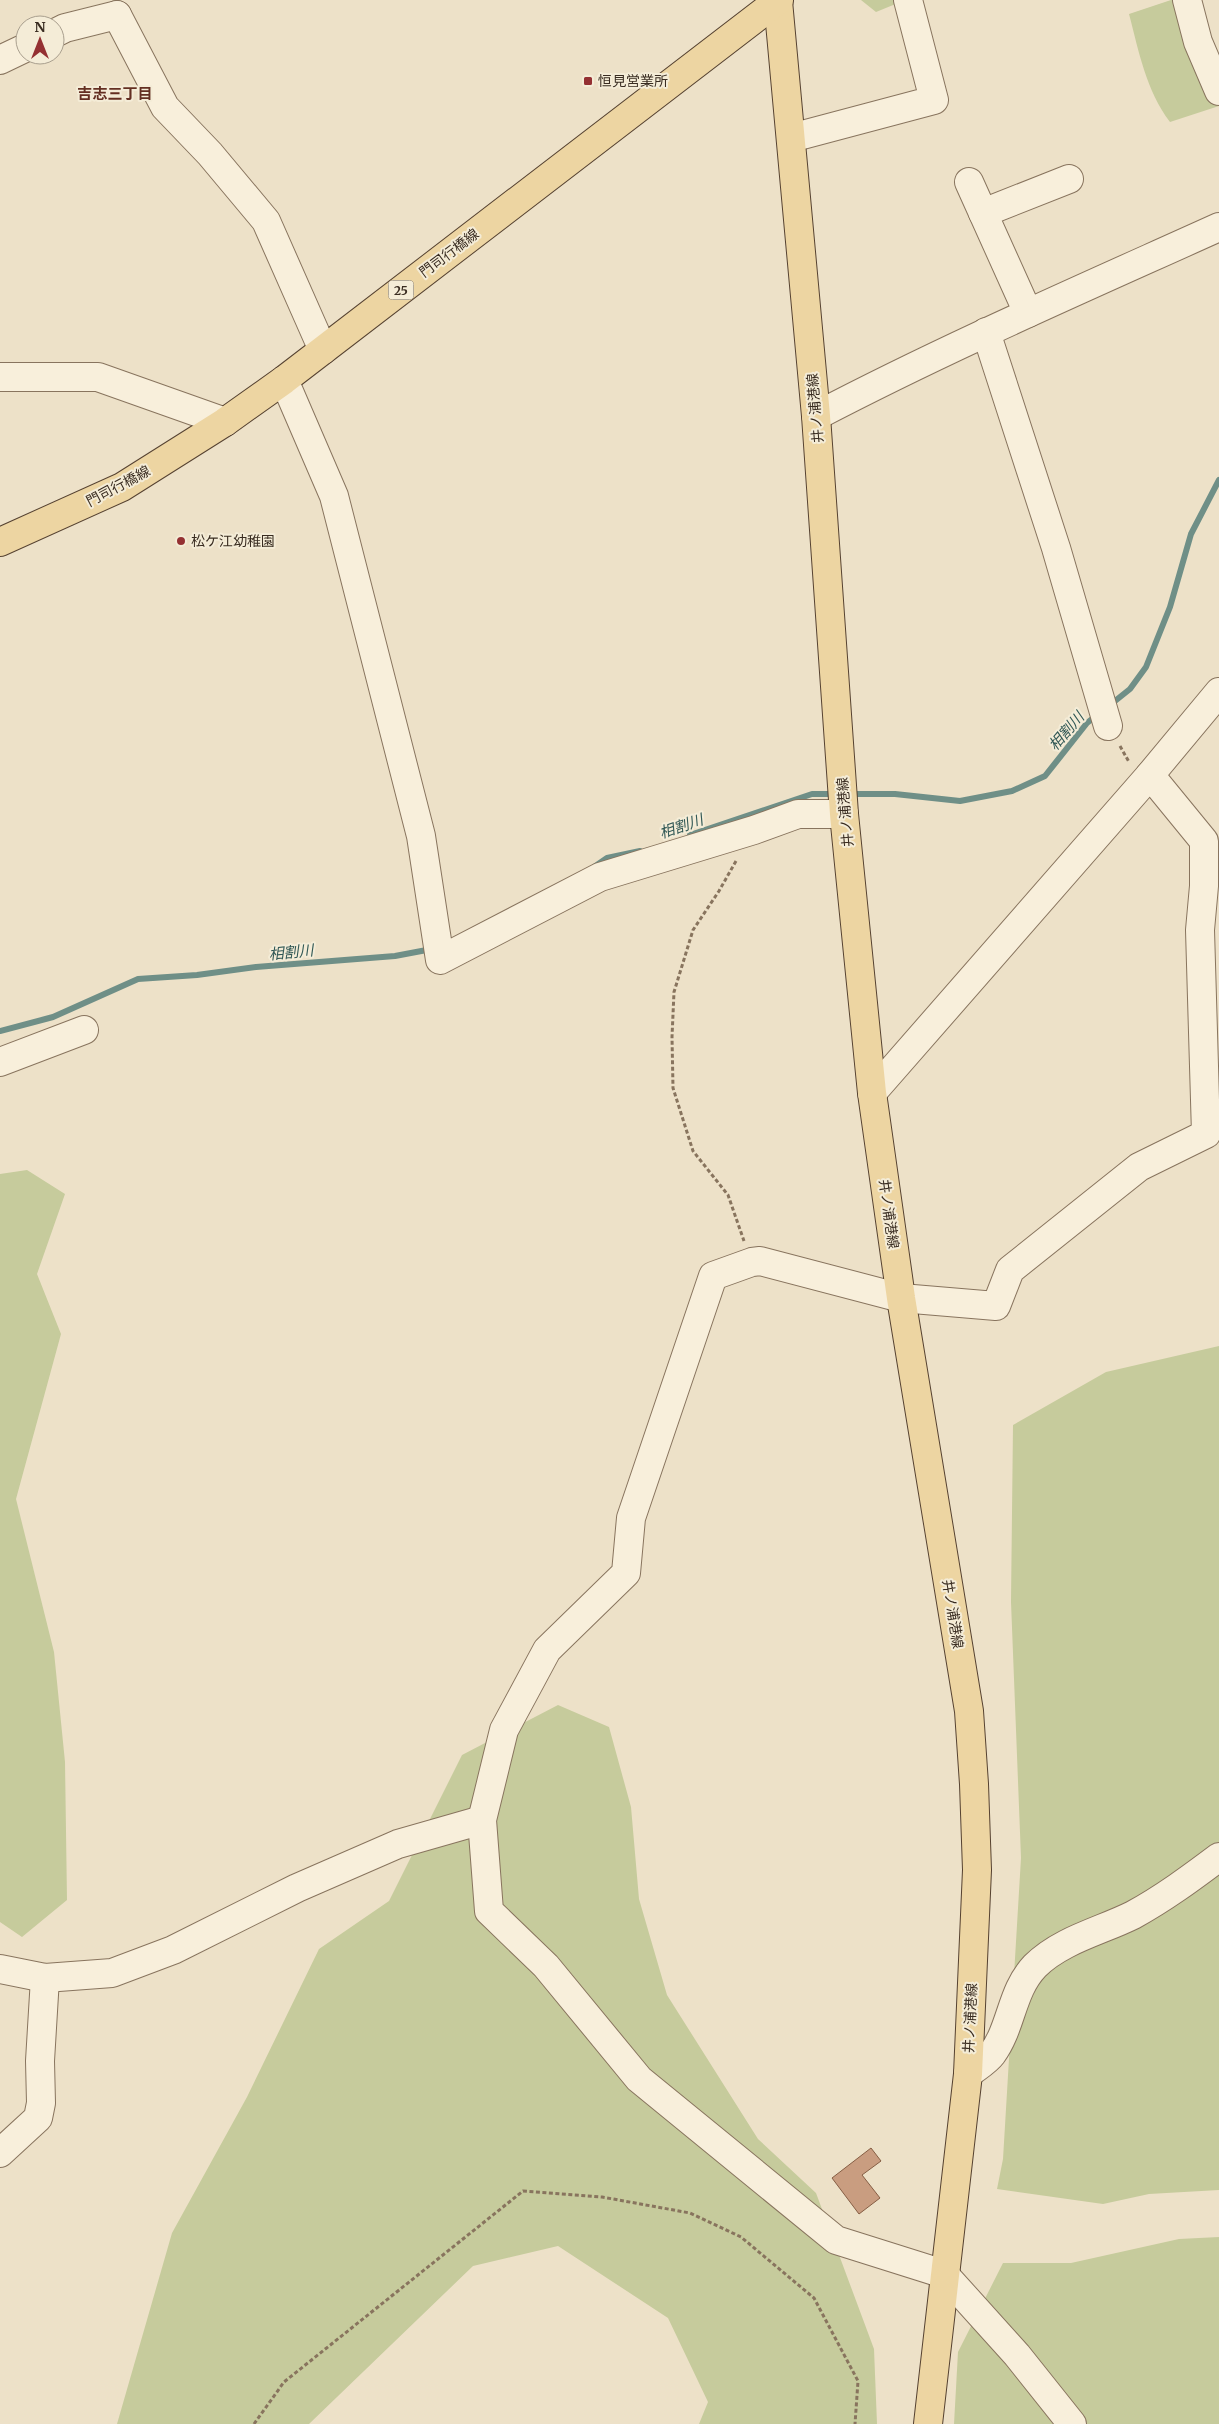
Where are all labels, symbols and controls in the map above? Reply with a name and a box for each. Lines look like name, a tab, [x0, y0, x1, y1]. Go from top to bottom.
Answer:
north arrow	[15, 15, 65, 65]
text: N	[34, 18, 46, 36]
place label: 恒見営業所	[598, 72, 668, 90]
marker: 恒見営業所	[582, 75, 594, 87]
district label: 吉志三丁目	[77, 84, 153, 103]
street label: 門司行橋線	[416, 225, 482, 281]
road number: 25	[388, 280, 414, 300]
street label: 井ノ浦港線	[803, 372, 827, 444]
street label: 門司行橋線	[83, 462, 153, 510]
place label: 松ケ江幼稚園	[191, 532, 275, 550]
marker: 松ケ江幼稚園	[175, 535, 187, 547]
water label: 相割川	[1044, 706, 1089, 754]
street label: 井ノ浦港線	[833, 776, 857, 848]
water label: 相割川	[657, 809, 707, 842]
water label: 相割川	[268, 940, 316, 964]
street label: 井ノ浦港線	[875, 1178, 903, 1250]
street label: 井ノ浦港線	[939, 1578, 967, 1650]
street label: 井ノ浦港線	[959, 1983, 981, 2053]

